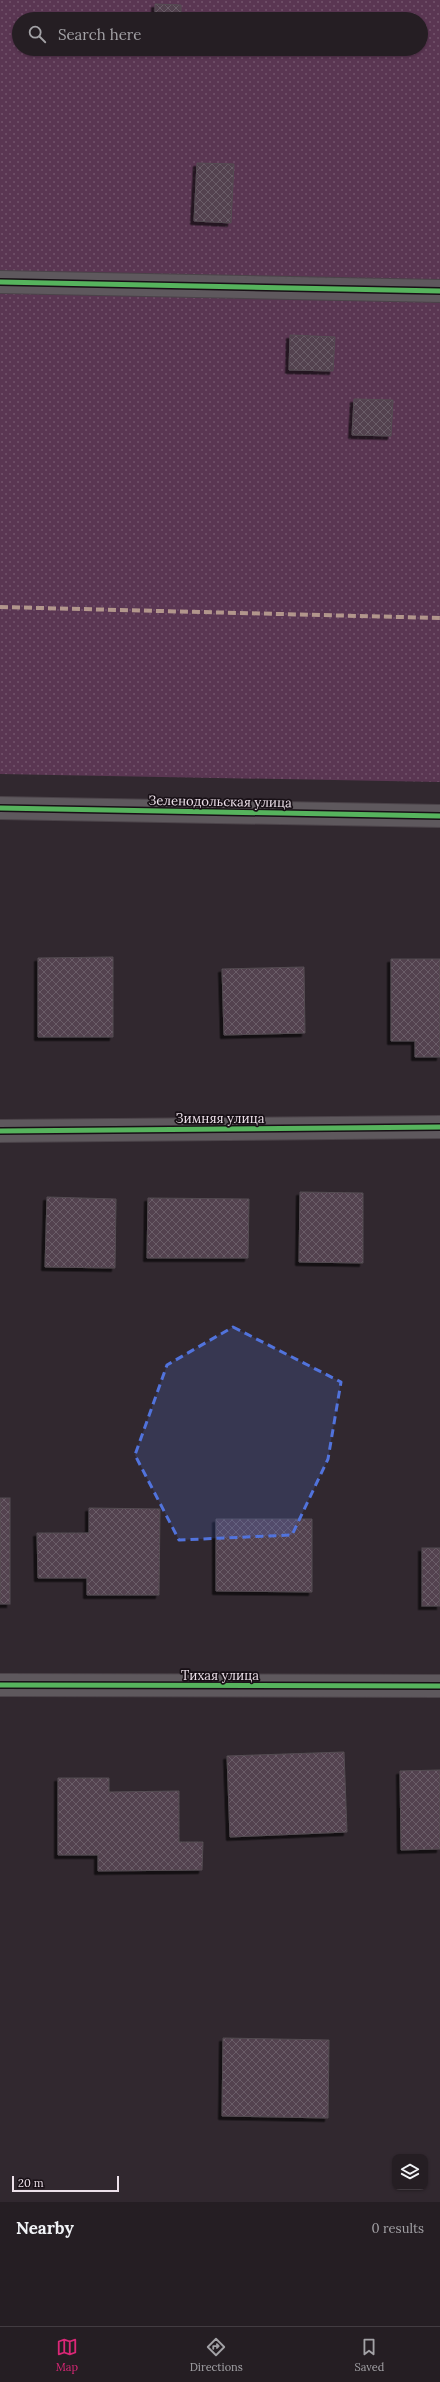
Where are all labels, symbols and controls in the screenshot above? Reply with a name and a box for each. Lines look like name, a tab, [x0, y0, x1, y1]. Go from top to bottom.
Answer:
search box	[12, 12, 428, 56]
icon: search	[26, 23, 48, 45]
text: Search here	[58, 25, 141, 44]
street label: Зеленодольская улица	[148, 792, 292, 811]
street label: Зимняя улица	[176, 1110, 265, 1127]
street label: Тихая улица	[181, 1667, 259, 1684]
map controls	[392, 2154, 428, 2190]
button: layers	[392, 2154, 428, 2190]
scale bar	[12, 2174, 119, 2193]
text: 20 m	[18, 2176, 43, 2190]
text: Nearby	[16, 2217, 74, 2239]
text: 0 results	[372, 2220, 424, 2237]
tab: Map	[56, 2336, 78, 2374]
tab: Directions	[190, 2336, 243, 2374]
tab: Saved	[354, 2336, 384, 2374]

